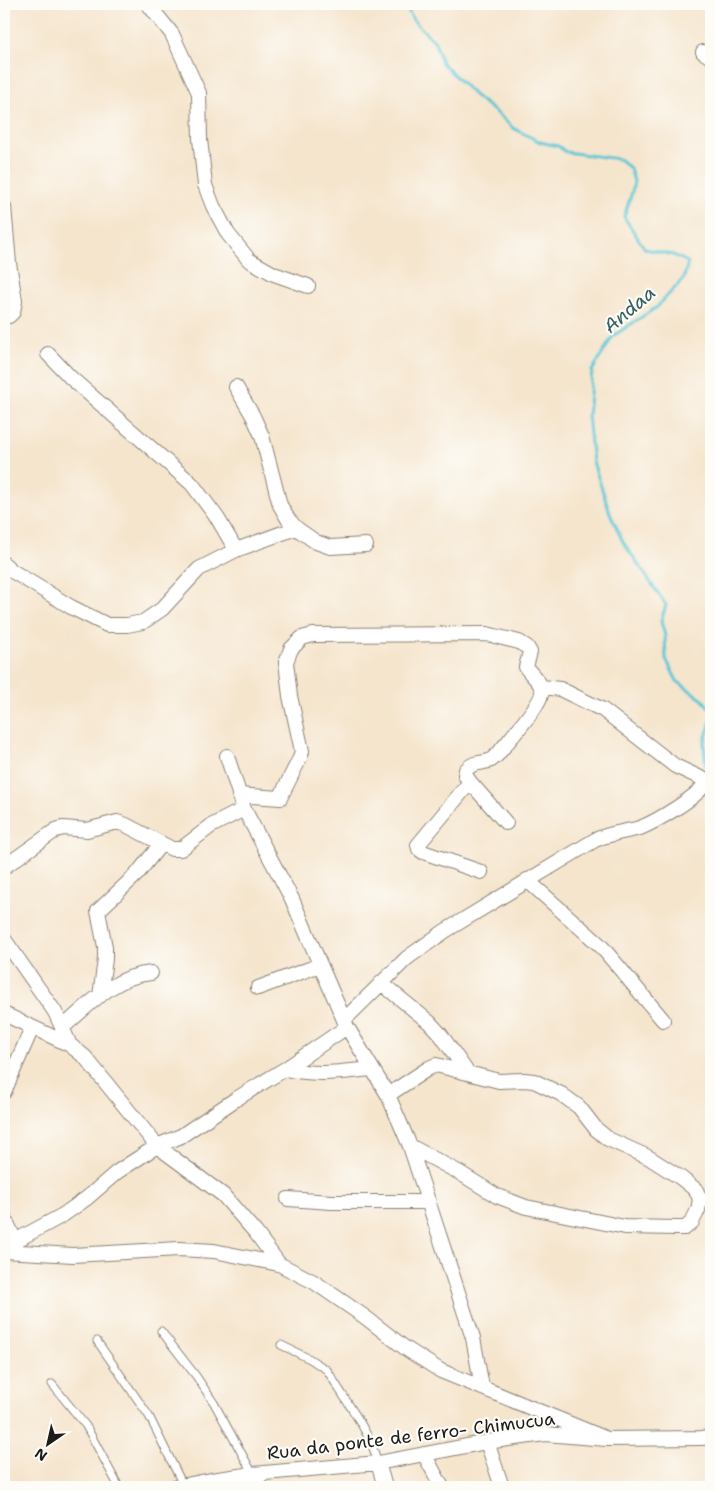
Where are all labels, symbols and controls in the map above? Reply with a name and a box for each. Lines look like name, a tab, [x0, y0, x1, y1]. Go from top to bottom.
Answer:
water label: Andaa	[598, 280, 661, 339]
street label: Rua da ponte de ferro- Chimucua	[266, 1406, 556, 1466]
north arrow	[22, 1418, 72, 1468]
text: N	[31, 1444, 50, 1465]

